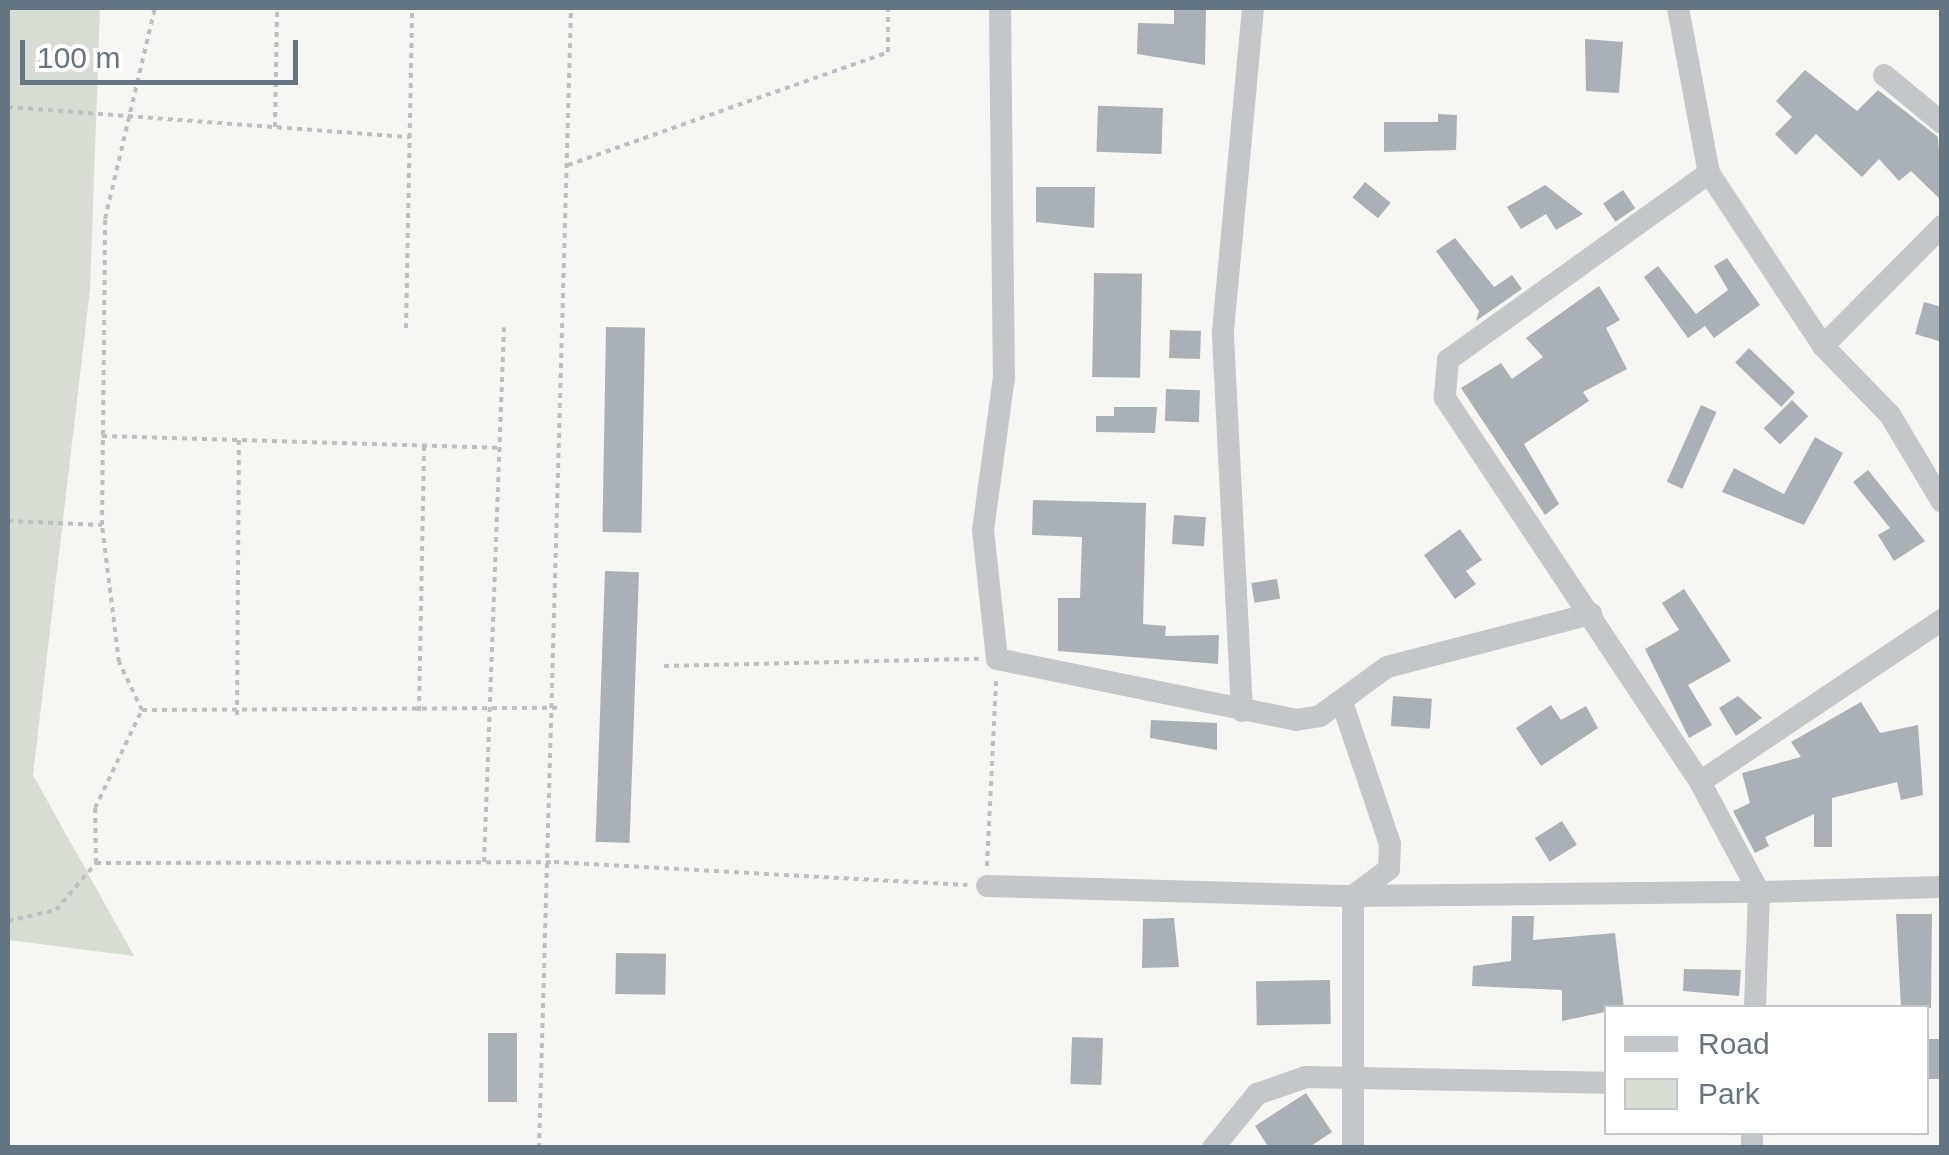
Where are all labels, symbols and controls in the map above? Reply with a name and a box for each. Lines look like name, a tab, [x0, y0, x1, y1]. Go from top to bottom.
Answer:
scale bar	[25, 20, 302, 82]
text: 100 m	[37, 41, 120, 74]
legend	[1604, 1005, 1929, 1135]
text: Road	[1698, 1027, 1770, 1060]
text: Park	[1698, 1077, 1760, 1110]

